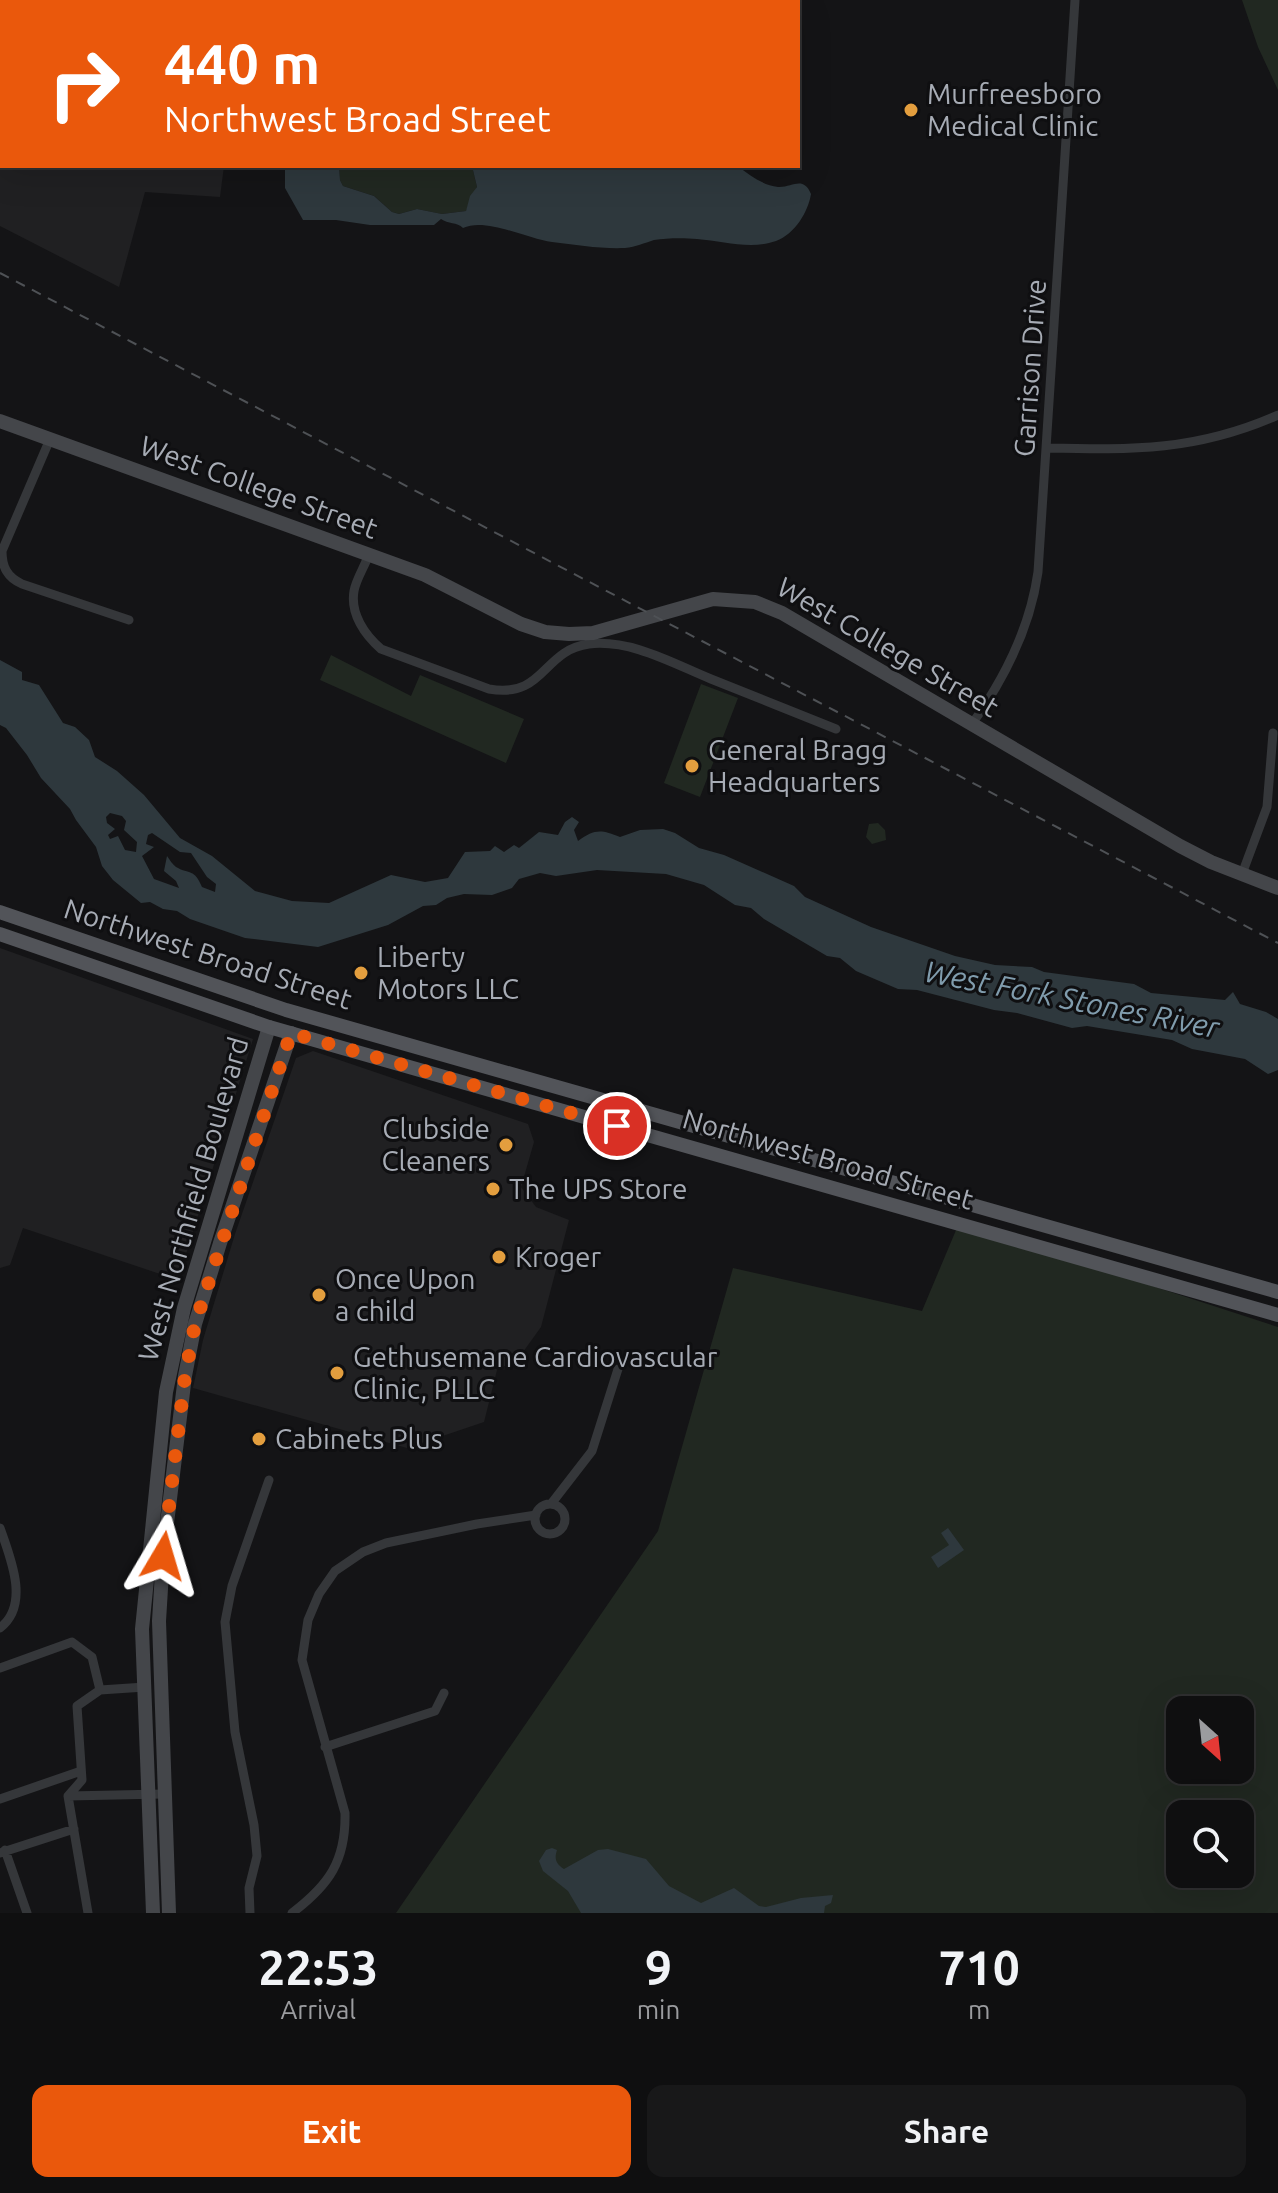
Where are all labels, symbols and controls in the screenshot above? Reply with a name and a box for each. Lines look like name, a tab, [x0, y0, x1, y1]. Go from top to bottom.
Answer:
icon: right	[32, 32, 136, 136]
text: 440 m	[164, 32, 320, 95]
place label: Murfreesboro Medical Clinic	[927, 78, 1102, 141]
text: Northwest Broad Street	[164, 98, 551, 139]
marker: Murfreesboro Medical Clinic	[902, 101, 920, 119]
street label: Garrison Drive	[1008, 278, 1051, 458]
street label: West College Street	[136, 429, 382, 544]
street label: West College Street	[772, 571, 1004, 723]
place label: General Bragg Headquarters	[708, 734, 887, 797]
marker: General Bragg Headquarters	[683, 757, 701, 775]
street label: Northwest Broad Street	[60, 892, 356, 1015]
place label: Liberty Motors LLC	[377, 941, 519, 1004]
water label: West Fork Stones River	[922, 954, 1224, 1045]
marker: Liberty Motors LLC	[352, 964, 370, 982]
street label: West Northfield Boulevard	[131, 1033, 254, 1364]
pin	[583, 1092, 651, 1160]
street label: Northwest Broad Street	[679, 1102, 977, 1215]
icon: arrive	[595, 1104, 639, 1148]
place label: Clubside Cleaners	[381, 1113, 490, 1176]
marker: Clubside Cleaners	[497, 1136, 515, 1154]
place label: The UPS Store	[509, 1173, 687, 1204]
marker: The UPS Store	[484, 1180, 502, 1198]
place label: Kroger	[515, 1241, 602, 1272]
marker: Kroger	[490, 1248, 508, 1266]
place label: Once Upon a child	[335, 1263, 475, 1326]
marker: Once Upon a child	[310, 1286, 328, 1304]
place label: Gethusemane Cardiovascular Clinic, PLLC	[353, 1341, 718, 1404]
marker: Gethusemane Cardiovascular Clinic, PLLC	[328, 1364, 346, 1382]
place label: Cabinets Plus	[275, 1423, 443, 1454]
marker: Cabinets Plus	[250, 1430, 268, 1448]
position arrow	[121, 1514, 205, 1598]
north arrow	[1166, 1696, 1254, 1784]
map controls	[1166, 1696, 1254, 1888]
button: search	[1166, 1800, 1254, 1888]
text: 22:53	[258, 1940, 378, 1994]
text: 9	[645, 1940, 672, 1994]
text: 710	[939, 1940, 1020, 1994]
text: Arrival	[280, 1995, 356, 2024]
text: min	[637, 1995, 680, 2024]
text: m	[968, 1995, 990, 2024]
button: Exit	[32, 2085, 631, 2177]
button: Share	[647, 2085, 1246, 2177]

